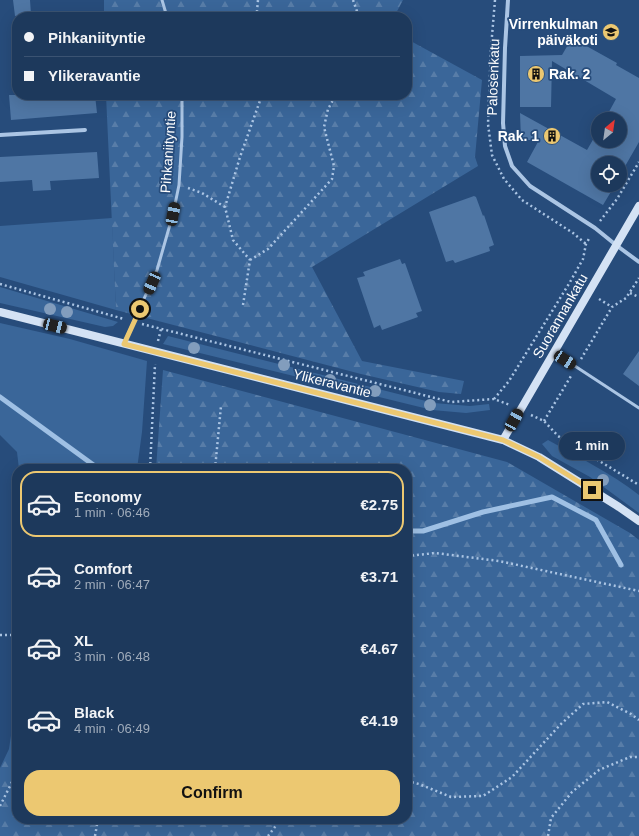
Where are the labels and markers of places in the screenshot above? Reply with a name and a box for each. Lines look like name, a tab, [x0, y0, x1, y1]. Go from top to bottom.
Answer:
place label: Virrenkulman päiväkoti	[509, 16, 598, 48]
school or university icon: Virrenkulman päiväkoti	[601, 22, 621, 42]
building icon: Rak. 2	[526, 64, 546, 84]
place label: Rak. 2	[549, 66, 590, 82]
building icon: Rak. 1	[542, 126, 562, 146]
place label: Rak. 1	[498, 128, 539, 144]

